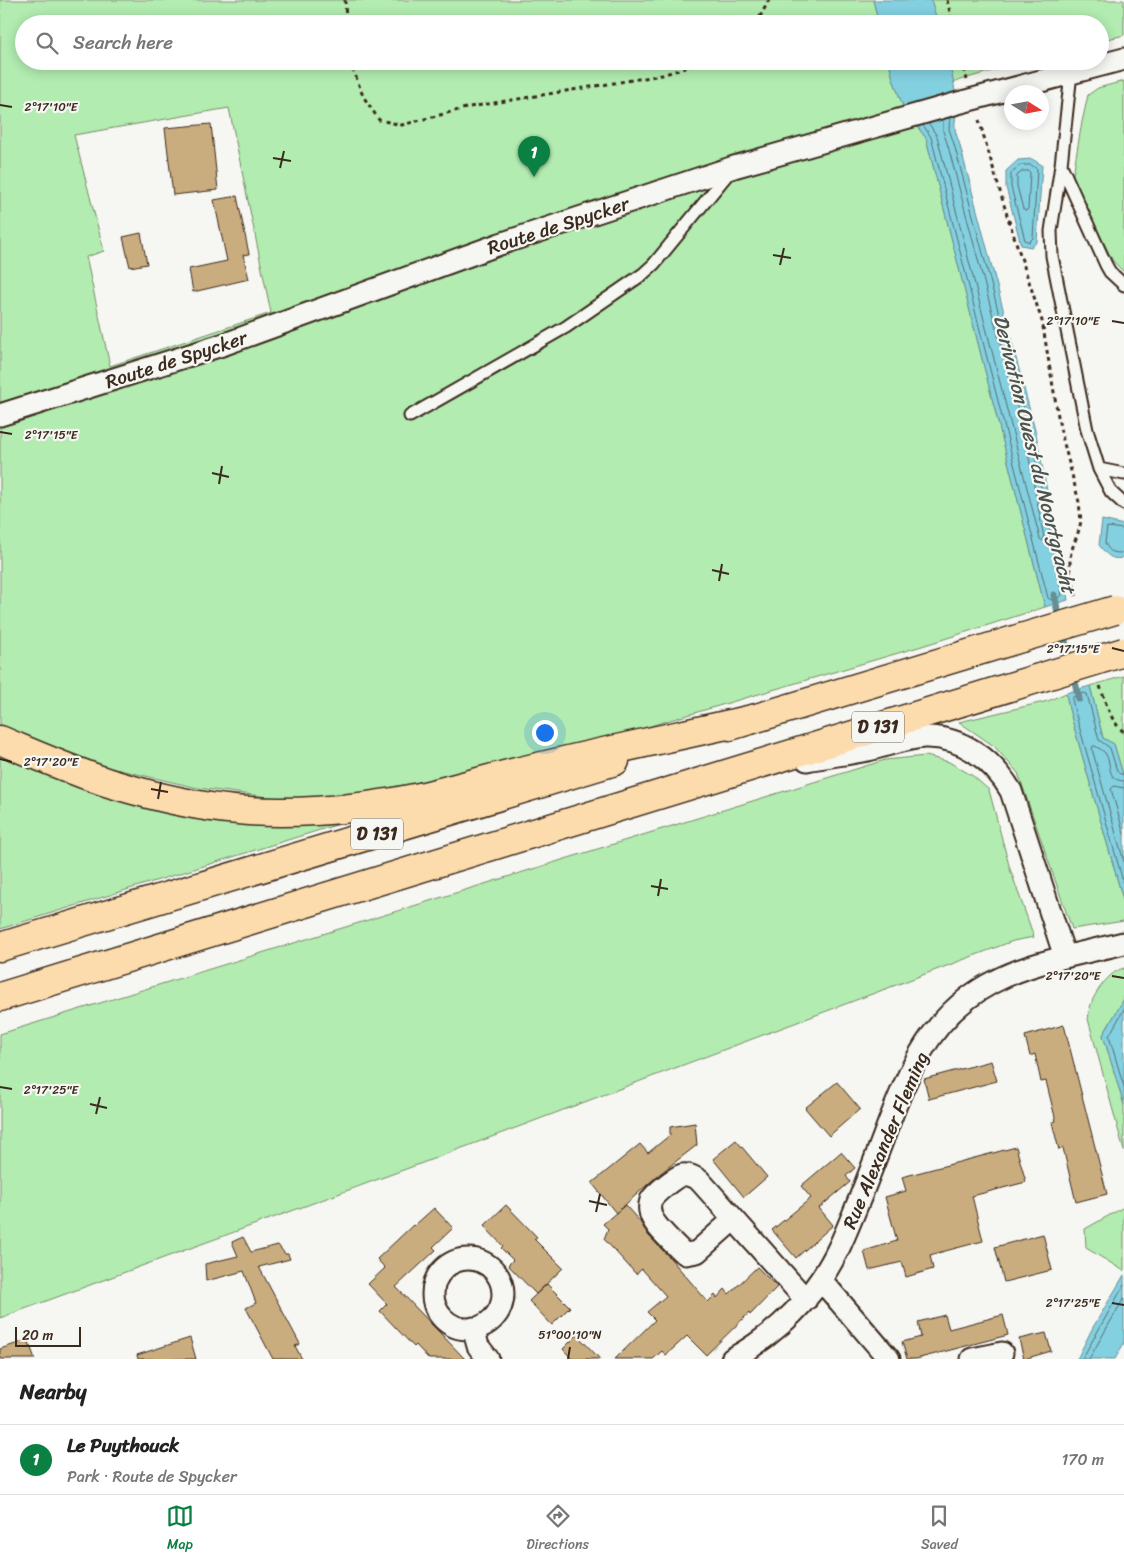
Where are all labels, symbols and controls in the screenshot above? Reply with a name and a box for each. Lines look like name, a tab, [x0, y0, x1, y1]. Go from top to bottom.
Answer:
search box	[15, 15, 1109, 70]
text: Search here	[73, 26, 173, 59]
icon: search	[33, 29, 61, 57]
north arrow	[1004, 85, 1049, 130]
text: 2°17'10"E	[25, 96, 79, 118]
pin: 1	[518, 136, 550, 177]
street label: Route de Spycker	[483, 187, 635, 264]
text: 2°17'10"E	[1047, 310, 1101, 332]
water label: Derivation Ouest du Noortgracht	[983, 311, 1087, 599]
street label: Route de Spycker	[101, 321, 253, 398]
text: 2°17'15"E	[25, 424, 79, 446]
text: 2°17'15"E	[1047, 638, 1101, 660]
road number: D 131	[852, 712, 904, 742]
your location	[532, 720, 558, 746]
text: 2°17'20"E	[24, 751, 80, 773]
road number: D 131	[351, 819, 403, 850]
text: 2°17'20"E	[1046, 965, 1102, 987]
street label: Rue Alexander Fleming	[833, 1046, 938, 1234]
text: 2°17'25"E	[24, 1079, 80, 1101]
text: 2°17'25"E	[1046, 1292, 1102, 1314]
text: 20 m	[22, 1323, 53, 1348]
scale bar	[15, 1324, 81, 1347]
text: 51°00'10"N	[538, 1324, 602, 1346]
text: Nearby	[20, 1373, 86, 1411]
text: Le Puythouck	[67, 1429, 179, 1462]
text: 1	[33, 1445, 39, 1474]
text: 170 m	[1061, 1445, 1104, 1474]
text: Park · Route de Spycker	[67, 1462, 237, 1491]
tab: Map	[166, 1502, 194, 1557]
tab: Directions	[526, 1502, 589, 1557]
tab: Saved	[921, 1502, 958, 1557]

